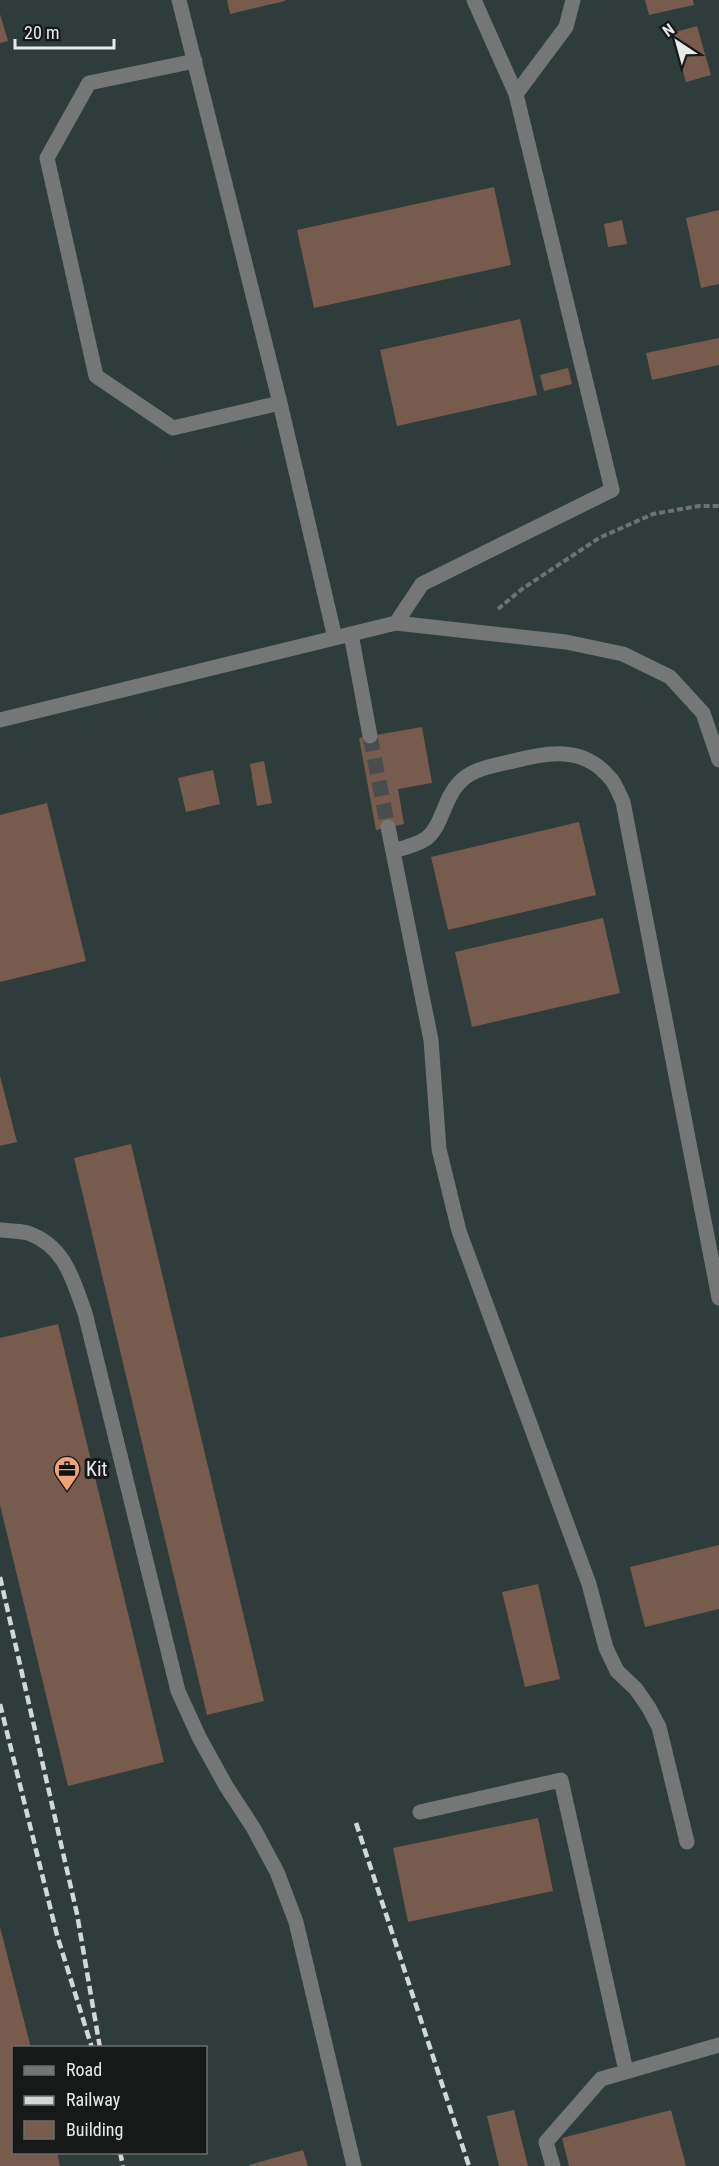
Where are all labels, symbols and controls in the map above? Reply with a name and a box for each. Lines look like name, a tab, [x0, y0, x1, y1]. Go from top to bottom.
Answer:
scale bar	[15, 12, 114, 50]
north arrow	[647, 12, 707, 72]
text: N	[659, 20, 678, 41]
text: 20 m	[24, 22, 59, 43]
office icon: Kit	[52, 1454, 82, 1492]
place label: Kit	[86, 1457, 107, 1481]
legend	[12, 2046, 207, 2154]
text: Road	[66, 2059, 102, 2080]
text: Railway	[66, 2089, 121, 2110]
text: Building	[66, 2119, 123, 2140]

